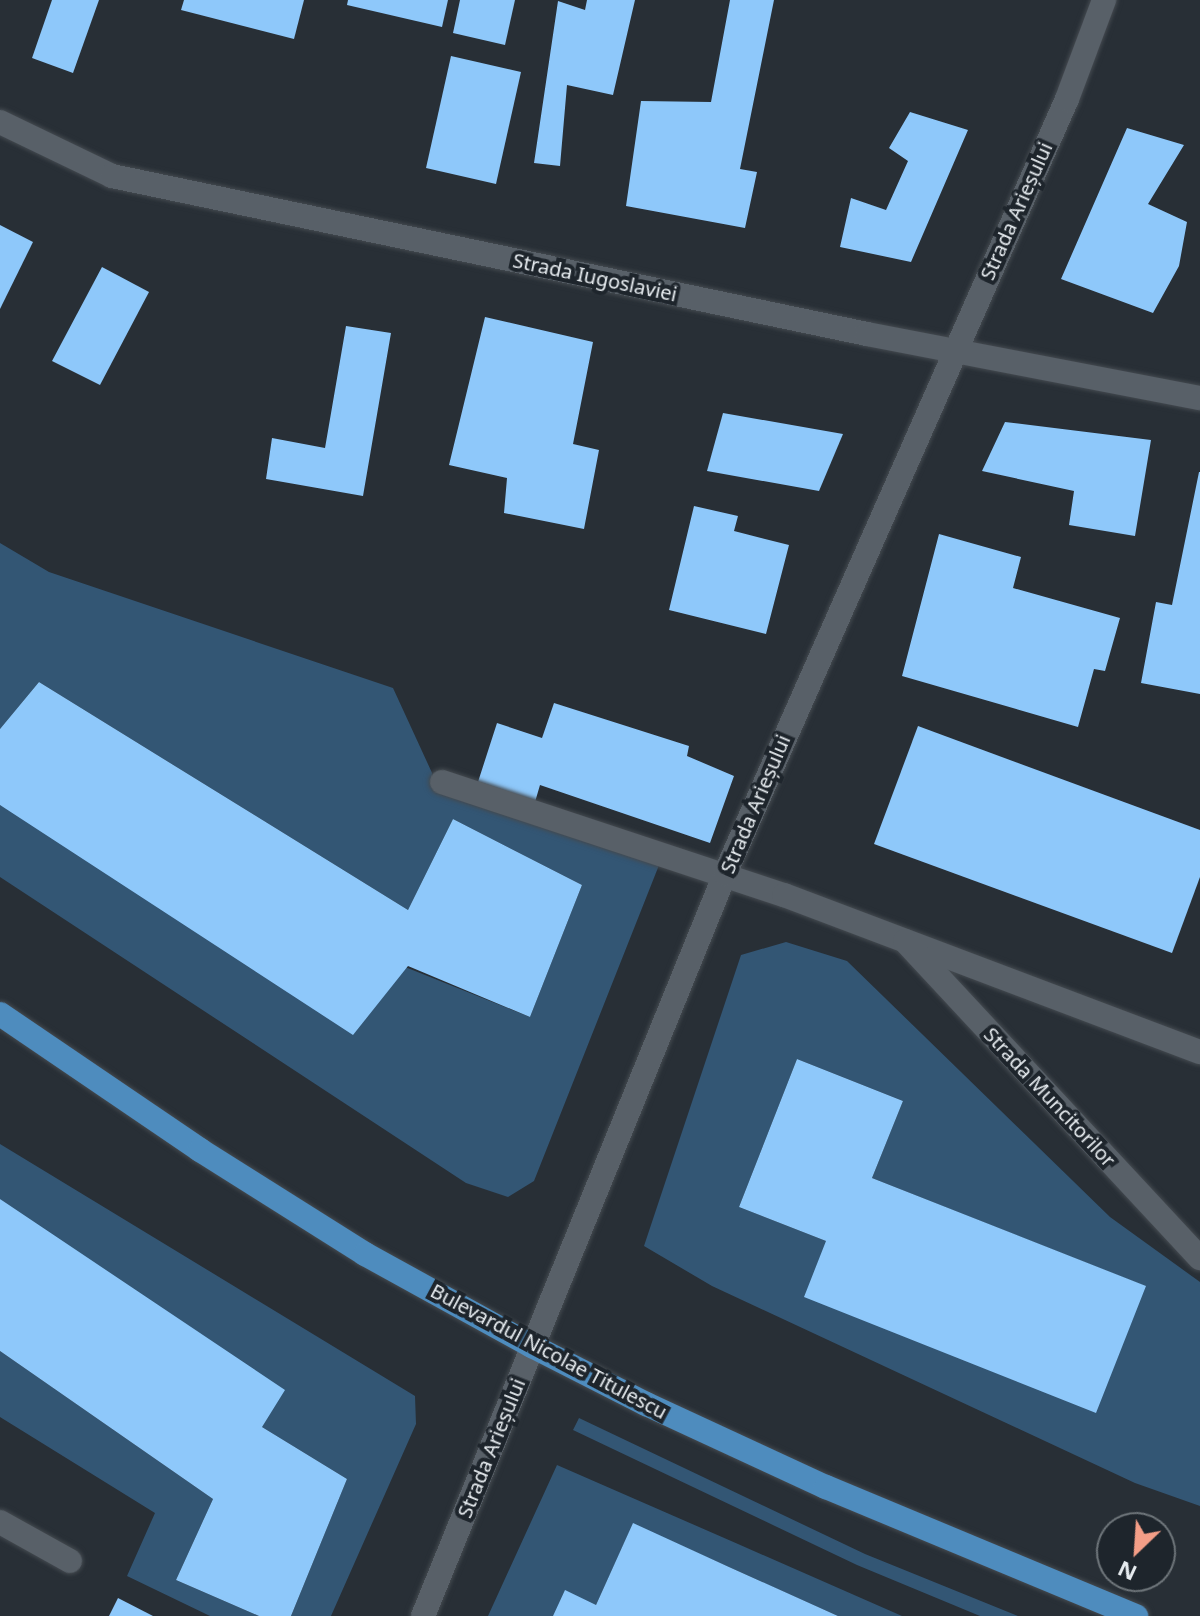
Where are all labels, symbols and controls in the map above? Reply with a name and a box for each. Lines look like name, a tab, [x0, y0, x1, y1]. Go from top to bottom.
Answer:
street label: Strada Arieșului	[975, 138, 1057, 284]
street label: Strada Iugoslaviei	[511, 248, 679, 306]
street label: Strada Arieșului	[715, 731, 795, 877]
street label: Strada Muncitorilor	[979, 1022, 1121, 1172]
street label: Bulevardul Nicolae Titulescu	[427, 1278, 671, 1424]
street label: Strada Arieșului	[452, 1375, 530, 1521]
north arrow	[1096, 1512, 1176, 1592]
text: N	[1112, 1555, 1141, 1589]

